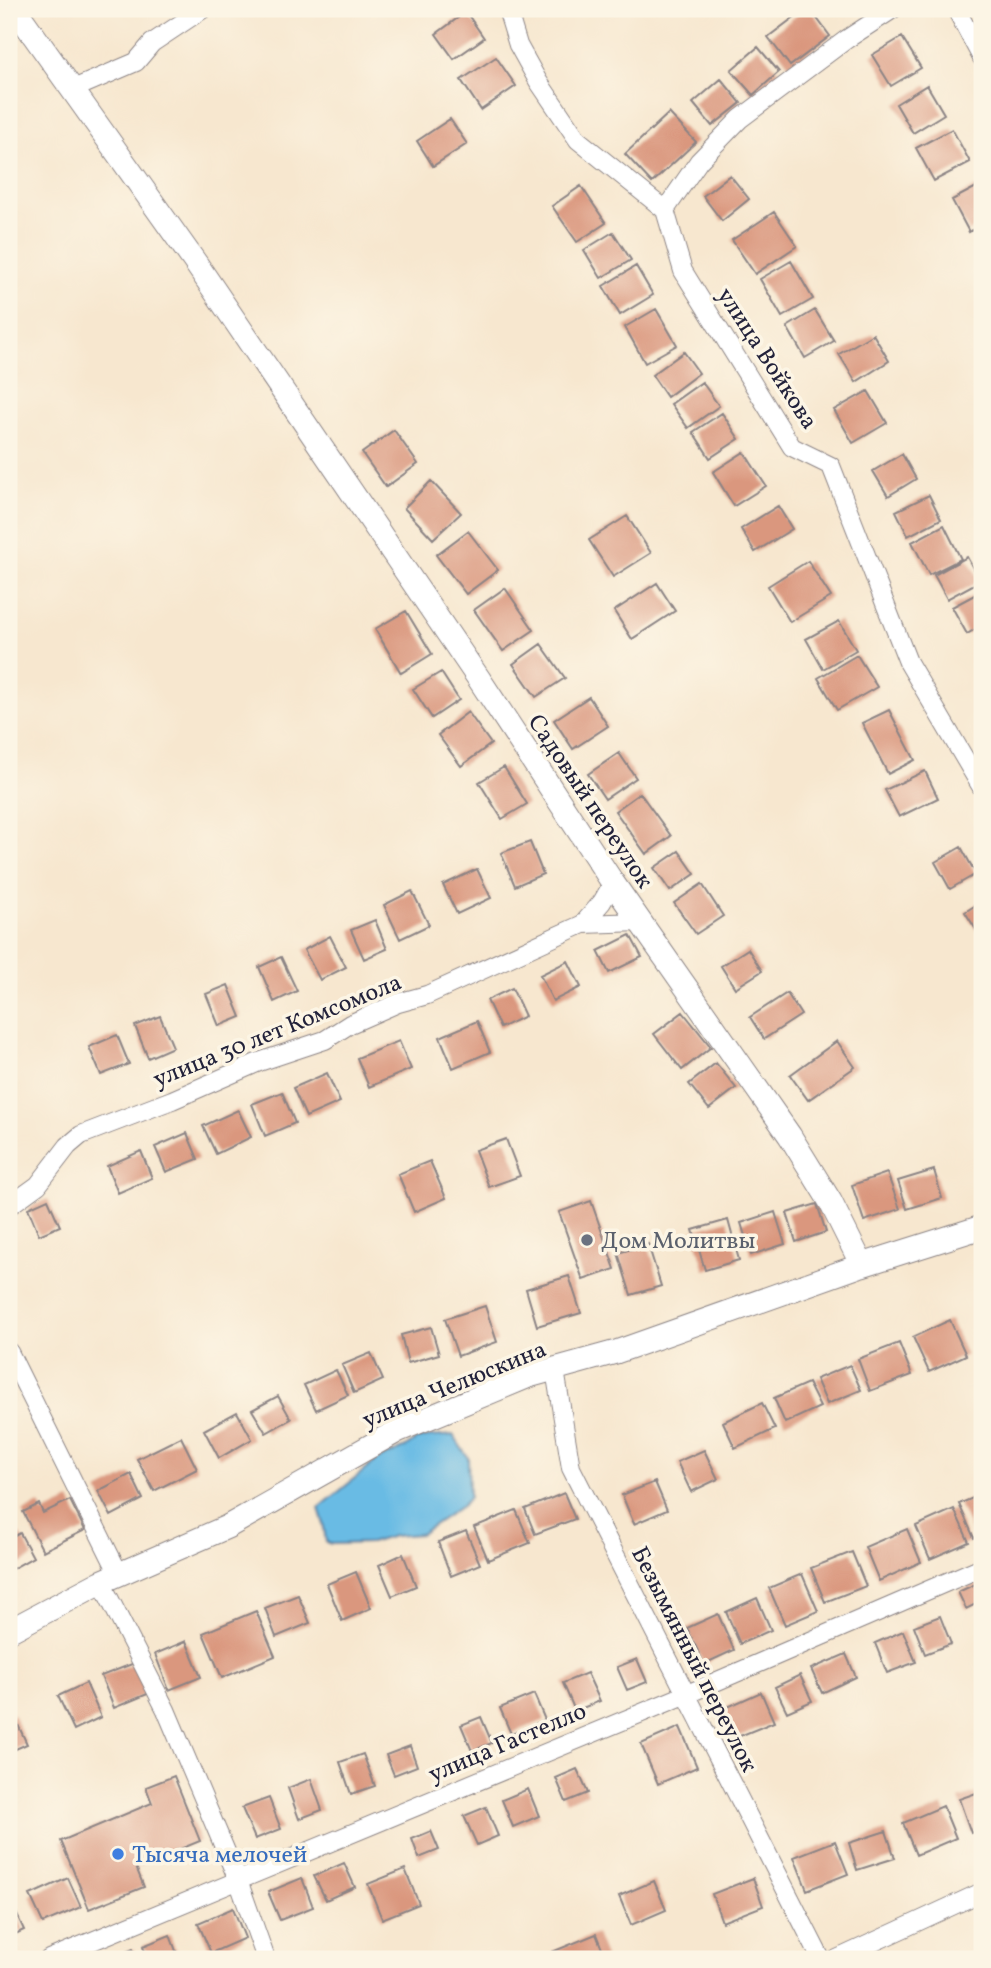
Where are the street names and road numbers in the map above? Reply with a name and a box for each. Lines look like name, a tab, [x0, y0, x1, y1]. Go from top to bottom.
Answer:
street label: улица Войкова	[708, 281, 825, 437]
street label: Садовый переулок	[518, 708, 660, 896]
street label: улица 30 лет Комсомола	[148, 966, 407, 1097]
street label: улица Челюскина	[358, 1333, 552, 1438]
street label: Безымянный переулок	[622, 1541, 765, 1779]
street label: улица Гастелло	[423, 1695, 592, 1792]

